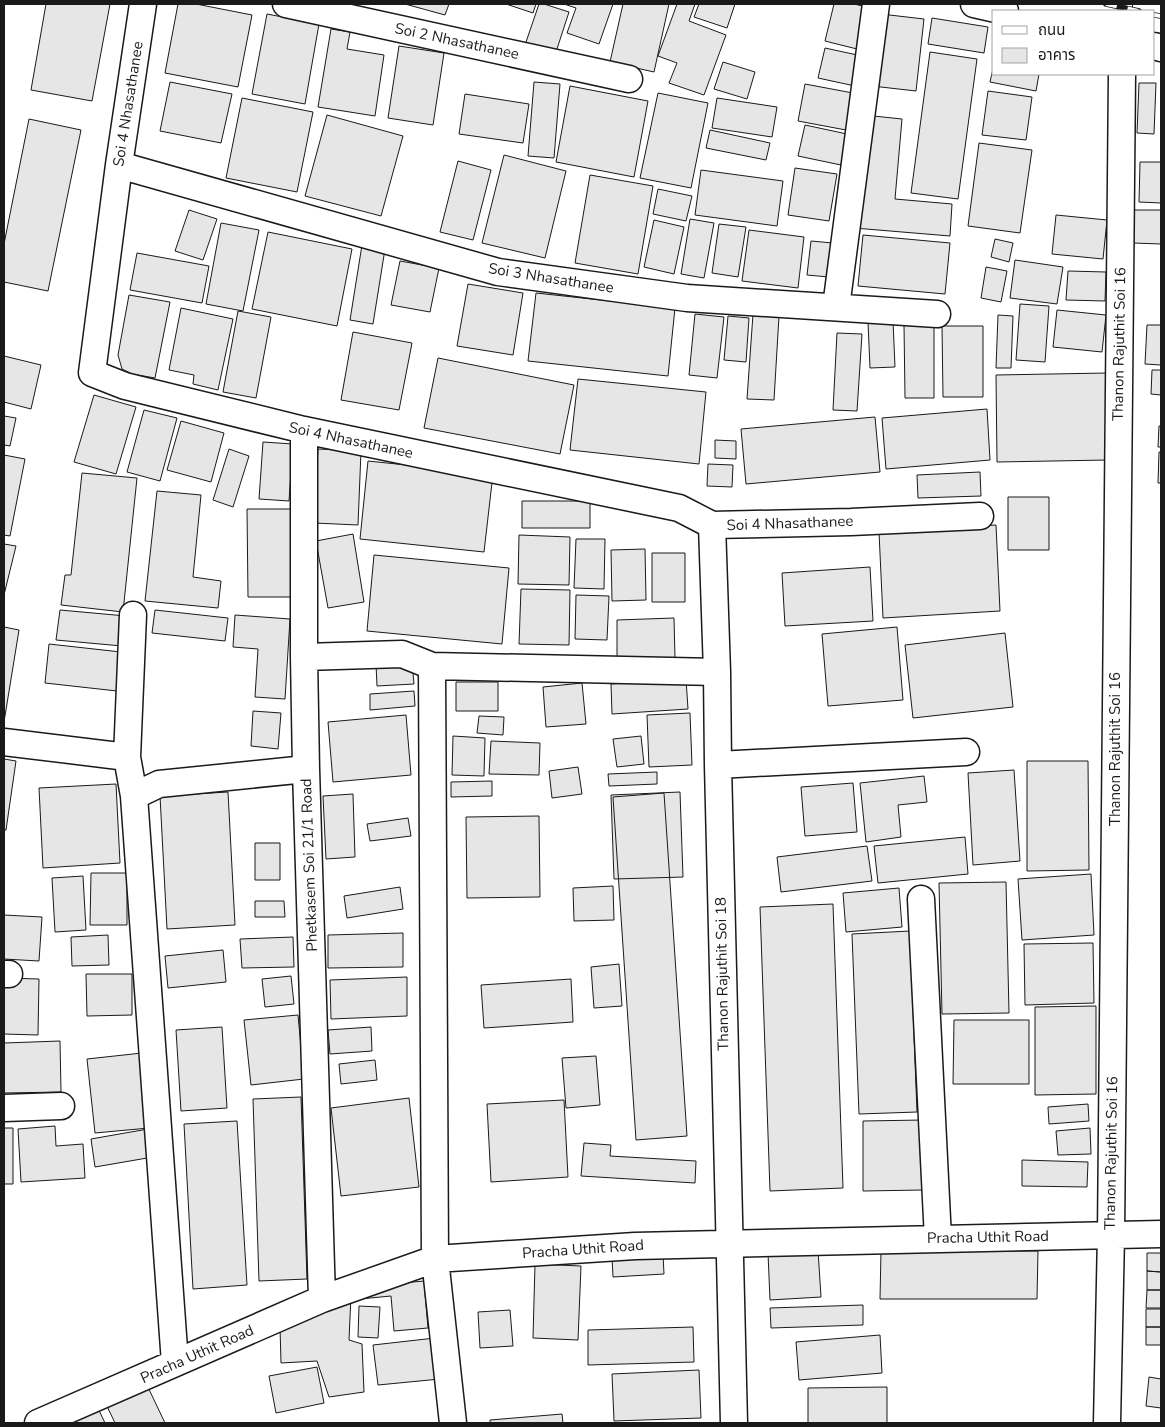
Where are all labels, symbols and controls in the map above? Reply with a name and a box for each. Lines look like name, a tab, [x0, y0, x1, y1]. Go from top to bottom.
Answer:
legend	[992, 10, 1155, 75]
street label: Soi 2 Nhasathanee	[393, 18, 521, 64]
text: ถนน	[1038, 20, 1065, 40]
street label: Soi 4 Nhasathanee	[108, 40, 148, 168]
text: อาคาร	[1038, 45, 1075, 65]
street label: Soi 3 Nhasathanee	[487, 258, 615, 298]
street label: Thanon Rajuthit Soi 16	[1108, 267, 1130, 421]
street label: Soi 4 Nhasathanee	[287, 417, 415, 463]
street label: Soi 4 Nhasathanee	[726, 511, 854, 535]
street label: Thanon Rajuthit Soi 16	[1105, 672, 1125, 826]
street label: Phetkasem Soi 21/1 Road	[296, 778, 322, 952]
street label: Thanon Rajuthit Soi 18	[711, 897, 733, 1051]
street label: Thanon Rajuthit Soi 16	[1100, 1076, 1122, 1230]
street label: Pracha Uthit Road	[927, 1226, 1049, 1248]
street label: Pracha Uthit Road	[521, 1235, 645, 1263]
street label: Pracha Uthit Road	[137, 1320, 257, 1388]

